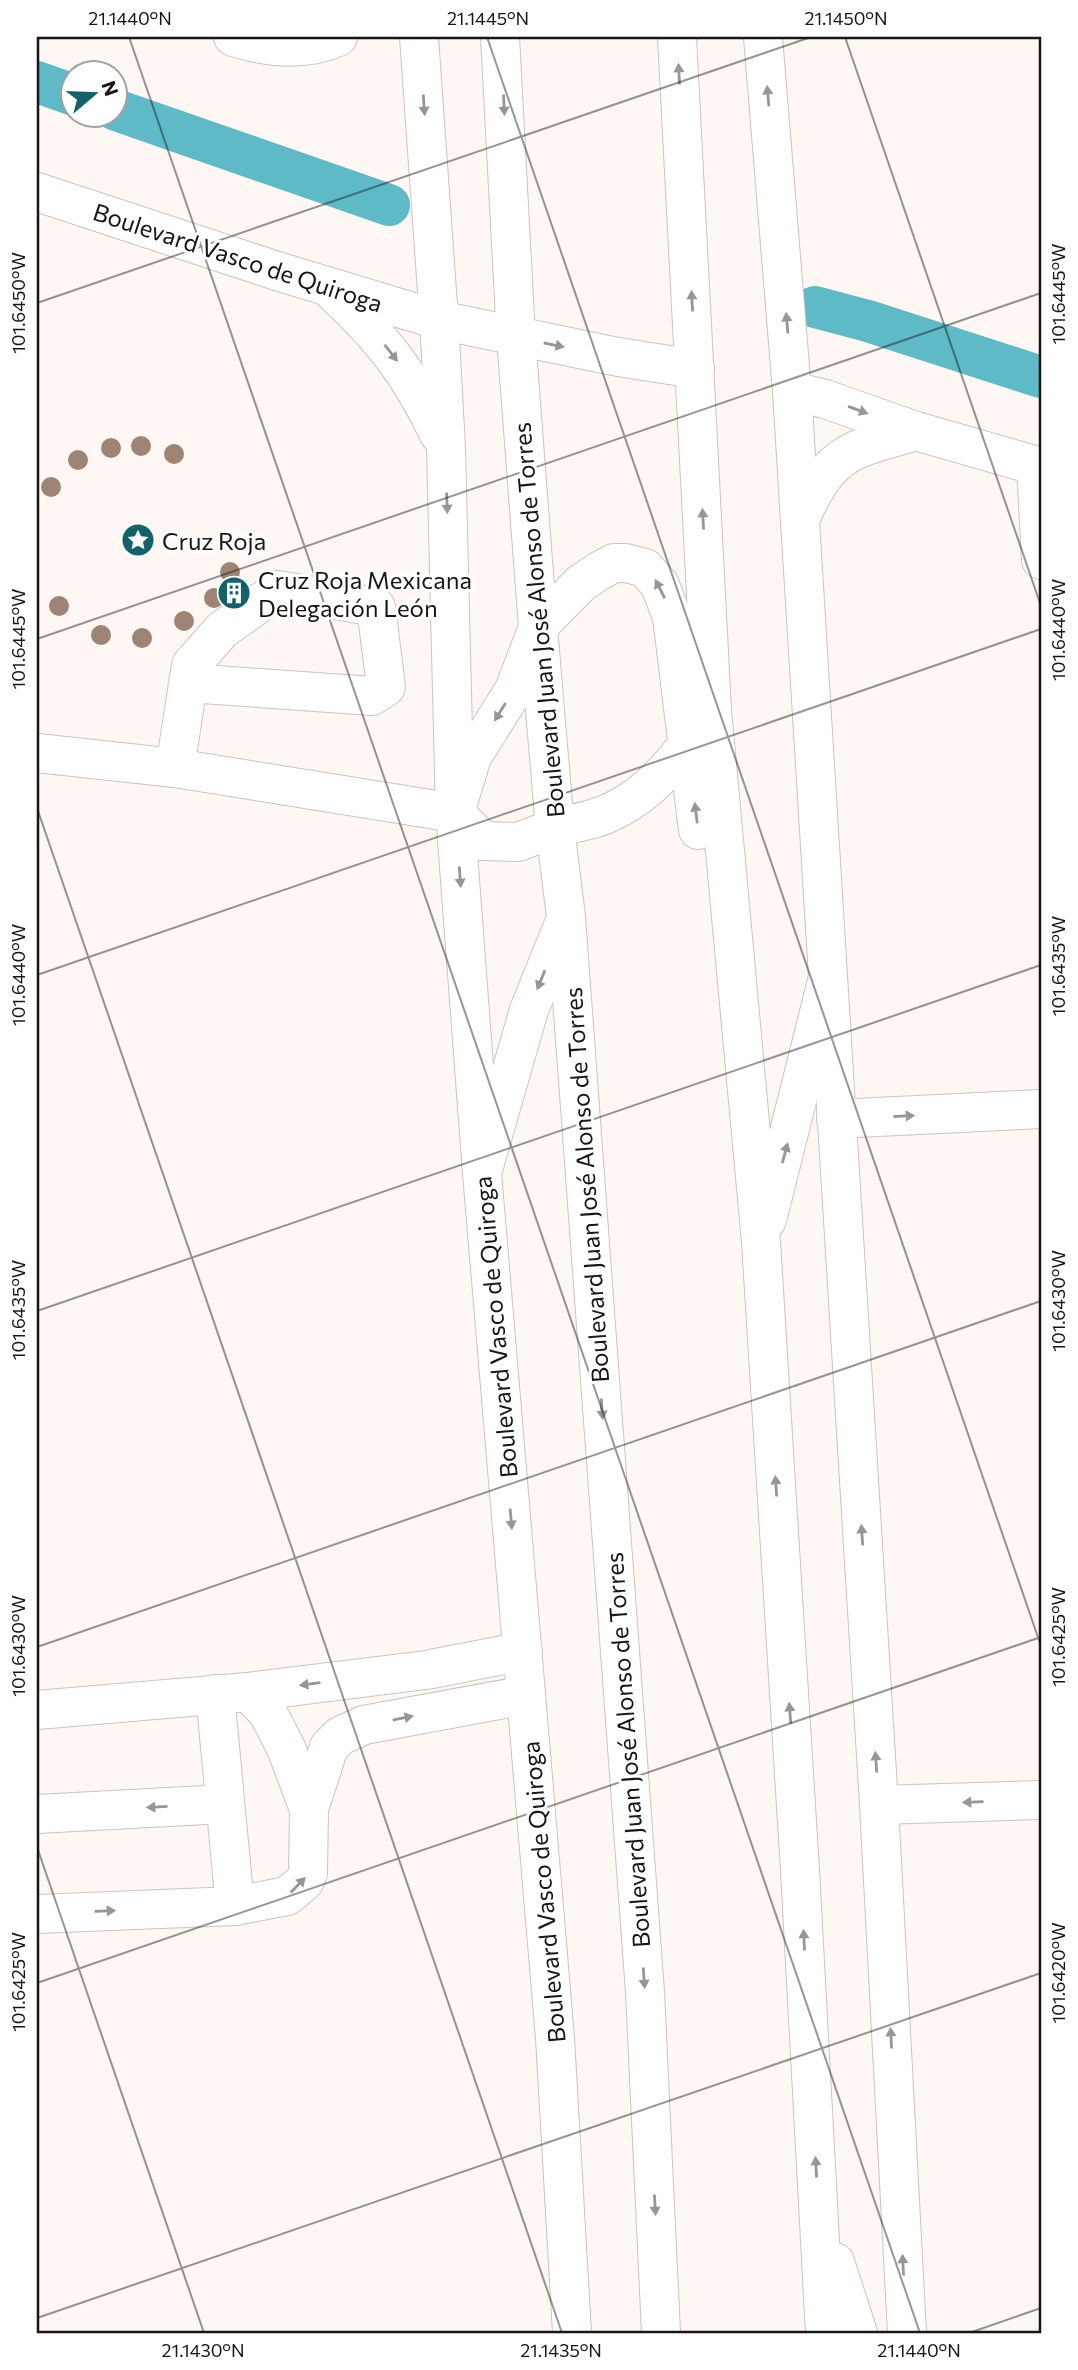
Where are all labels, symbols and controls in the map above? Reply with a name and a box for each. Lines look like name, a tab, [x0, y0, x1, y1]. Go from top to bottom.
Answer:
text: 21.1440°N	[88, 7, 172, 29]
text: 21.1445°N	[447, 7, 529, 29]
text: 21.1450°N	[804, 7, 888, 29]
north arrow	[60, 60, 130, 130]
one-way arrow	[673, 62, 684, 84]
text: N	[97, 78, 124, 99]
one-way arrow	[762, 85, 773, 107]
one-way arrow	[419, 94, 430, 116]
one-way arrow	[498, 94, 509, 116]
street label: Boulevard Vasco de Quiroga	[90, 196, 386, 318]
text: 101.6445°W	[1047, 244, 1069, 344]
text: 101.6450°W	[7, 252, 29, 354]
one-way arrow	[686, 290, 697, 312]
one-way arrow	[781, 312, 792, 334]
one-way arrow	[543, 339, 565, 350]
one-way arrow	[384, 343, 399, 361]
one-way arrow	[847, 405, 868, 416]
street label: Boulevard Juan José Alonso de Torres	[506, 421, 570, 819]
one-way arrow	[441, 492, 453, 514]
one-way arrow	[697, 508, 708, 530]
place icon: Cruz Roja	[119, 521, 157, 559]
place label: Cruz Roja	[162, 526, 266, 555]
place label: Cruz Roja Mexicana Delegación León	[258, 565, 472, 622]
building icon: Cruz Roja Mexicana Delegación León	[215, 574, 253, 612]
one-way arrow	[655, 579, 667, 599]
text: 101.6440°W	[1047, 579, 1069, 681]
text: 101.6445°W	[7, 589, 29, 689]
one-way arrow	[494, 702, 507, 721]
one-way arrow	[690, 802, 701, 824]
one-way arrow	[455, 867, 466, 889]
text: 101.6435°W	[1047, 916, 1069, 1016]
text: 101.6440°W	[7, 924, 29, 1026]
one-way arrow	[535, 970, 546, 991]
street label: Boulevard Juan José Alonso de Torres	[558, 986, 614, 1384]
one-way arrow	[894, 1110, 916, 1121]
one-way arrow	[780, 1142, 791, 1164]
street label: Boulevard Vasco de Quiroga	[467, 1175, 523, 1479]
text: 101.6430°W	[1047, 1250, 1069, 1352]
text: 101.6435°W	[7, 1260, 29, 1360]
one-way arrow	[597, 1398, 608, 1420]
one-way arrow	[770, 1475, 781, 1497]
one-way arrow	[506, 1508, 517, 1530]
one-way arrow	[856, 1524, 867, 1546]
street label: Boulevard Juan José Alonso de Torres	[599, 1551, 655, 1949]
text: 101.6425°W	[1047, 1587, 1069, 1687]
text: 101.6430°W	[7, 1595, 29, 1697]
one-way arrow	[299, 1679, 321, 1690]
one-way arrow	[784, 1702, 795, 1724]
one-way arrow	[392, 1712, 414, 1723]
street label: Boulevard Vasco de Quiroga	[515, 1740, 571, 2044]
one-way arrow	[871, 1751, 882, 1773]
one-way arrow	[962, 1797, 984, 1808]
one-way arrow	[146, 1802, 168, 1813]
one-way arrow	[290, 1877, 306, 1894]
one-way arrow	[94, 1906, 116, 1917]
text: 101.6420°W	[1047, 1922, 1069, 2024]
one-way arrow	[798, 1929, 809, 1951]
text: 101.6425°W	[7, 1932, 29, 2032]
one-way arrow	[639, 1967, 650, 1989]
one-way arrow	[886, 2027, 897, 2049]
one-way arrow	[810, 2156, 821, 2178]
one-way arrow	[650, 2194, 661, 2216]
one-way arrow	[897, 2254, 908, 2276]
text: 21.1430°N	[161, 2339, 245, 2361]
text: 21.1435°N	[520, 2339, 602, 2361]
text: 21.1440°N	[877, 2339, 961, 2361]

